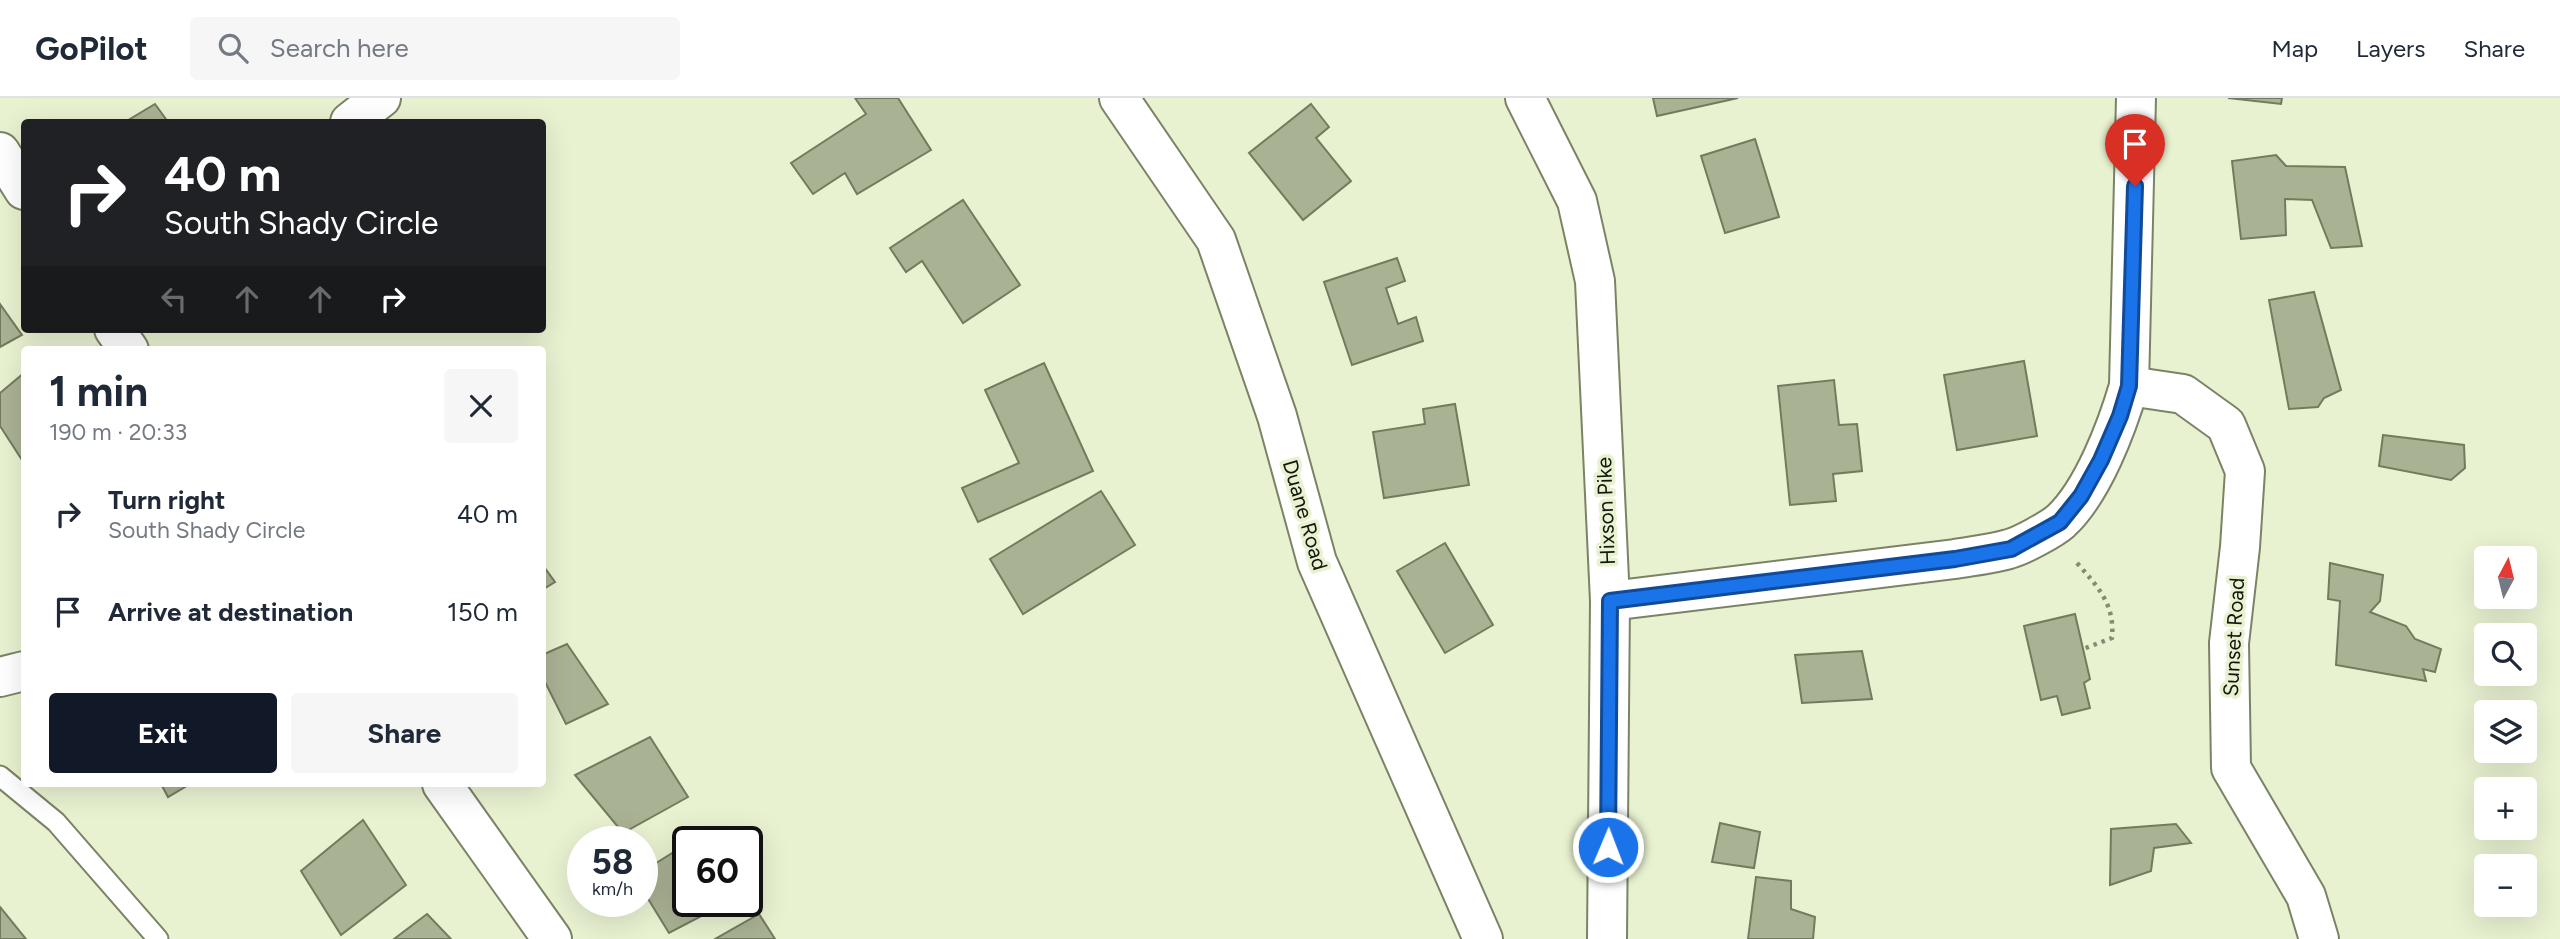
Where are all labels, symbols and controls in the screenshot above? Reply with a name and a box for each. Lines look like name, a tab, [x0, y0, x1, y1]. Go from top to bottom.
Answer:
search box	[190, 17, 680, 80]
text: GoPilot	[35, 29, 148, 68]
icon: search	[214, 29, 252, 67]
text: Search here	[270, 32, 409, 64]
text: Map	[2271, 34, 2318, 63]
text: Layers	[2356, 34, 2425, 63]
text: Share	[2463, 34, 2525, 63]
pin	[2105, 114, 2165, 186]
icon: arrive	[2116, 125, 2154, 163]
text: 40 m	[164, 144, 281, 203]
icon: right	[49, 147, 140, 238]
text: South Shady Circle	[164, 204, 438, 242]
icon: left	[155, 280, 193, 318]
icon: ahead	[228, 280, 266, 318]
icon: ahead	[301, 280, 339, 318]
icon: right	[374, 280, 412, 318]
text: 1 min	[49, 366, 148, 417]
button: close	[444, 369, 518, 443]
text: 190 m · 20:33	[49, 418, 187, 446]
street label: Duane Road	[1278, 457, 1333, 573]
street label: Hixson Pike	[1591, 457, 1620, 565]
text: Turn right	[108, 484, 225, 516]
icon: right	[49, 495, 87, 533]
text: 40 m	[457, 498, 518, 530]
text: South Shady Circle	[108, 516, 305, 544]
north arrow	[2474, 546, 2538, 609]
map controls	[2474, 546, 2537, 917]
street label: Sunset Road	[2218, 577, 2249, 697]
icon: arrive	[49, 593, 87, 631]
text: Arrive at destination	[108, 596, 353, 628]
text: 150 m	[447, 596, 518, 628]
button: search	[2474, 623, 2537, 686]
button: Exit	[49, 693, 277, 773]
button: Share	[291, 693, 518, 773]
button: layers	[2474, 700, 2537, 763]
button: +	[2474, 777, 2537, 840]
position arrow	[1571, 810, 1645, 884]
speed limit sign: 60	[672, 826, 763, 917]
text: 58	[592, 841, 633, 883]
button: −	[2474, 854, 2537, 917]
text: km/h	[592, 878, 633, 900]

